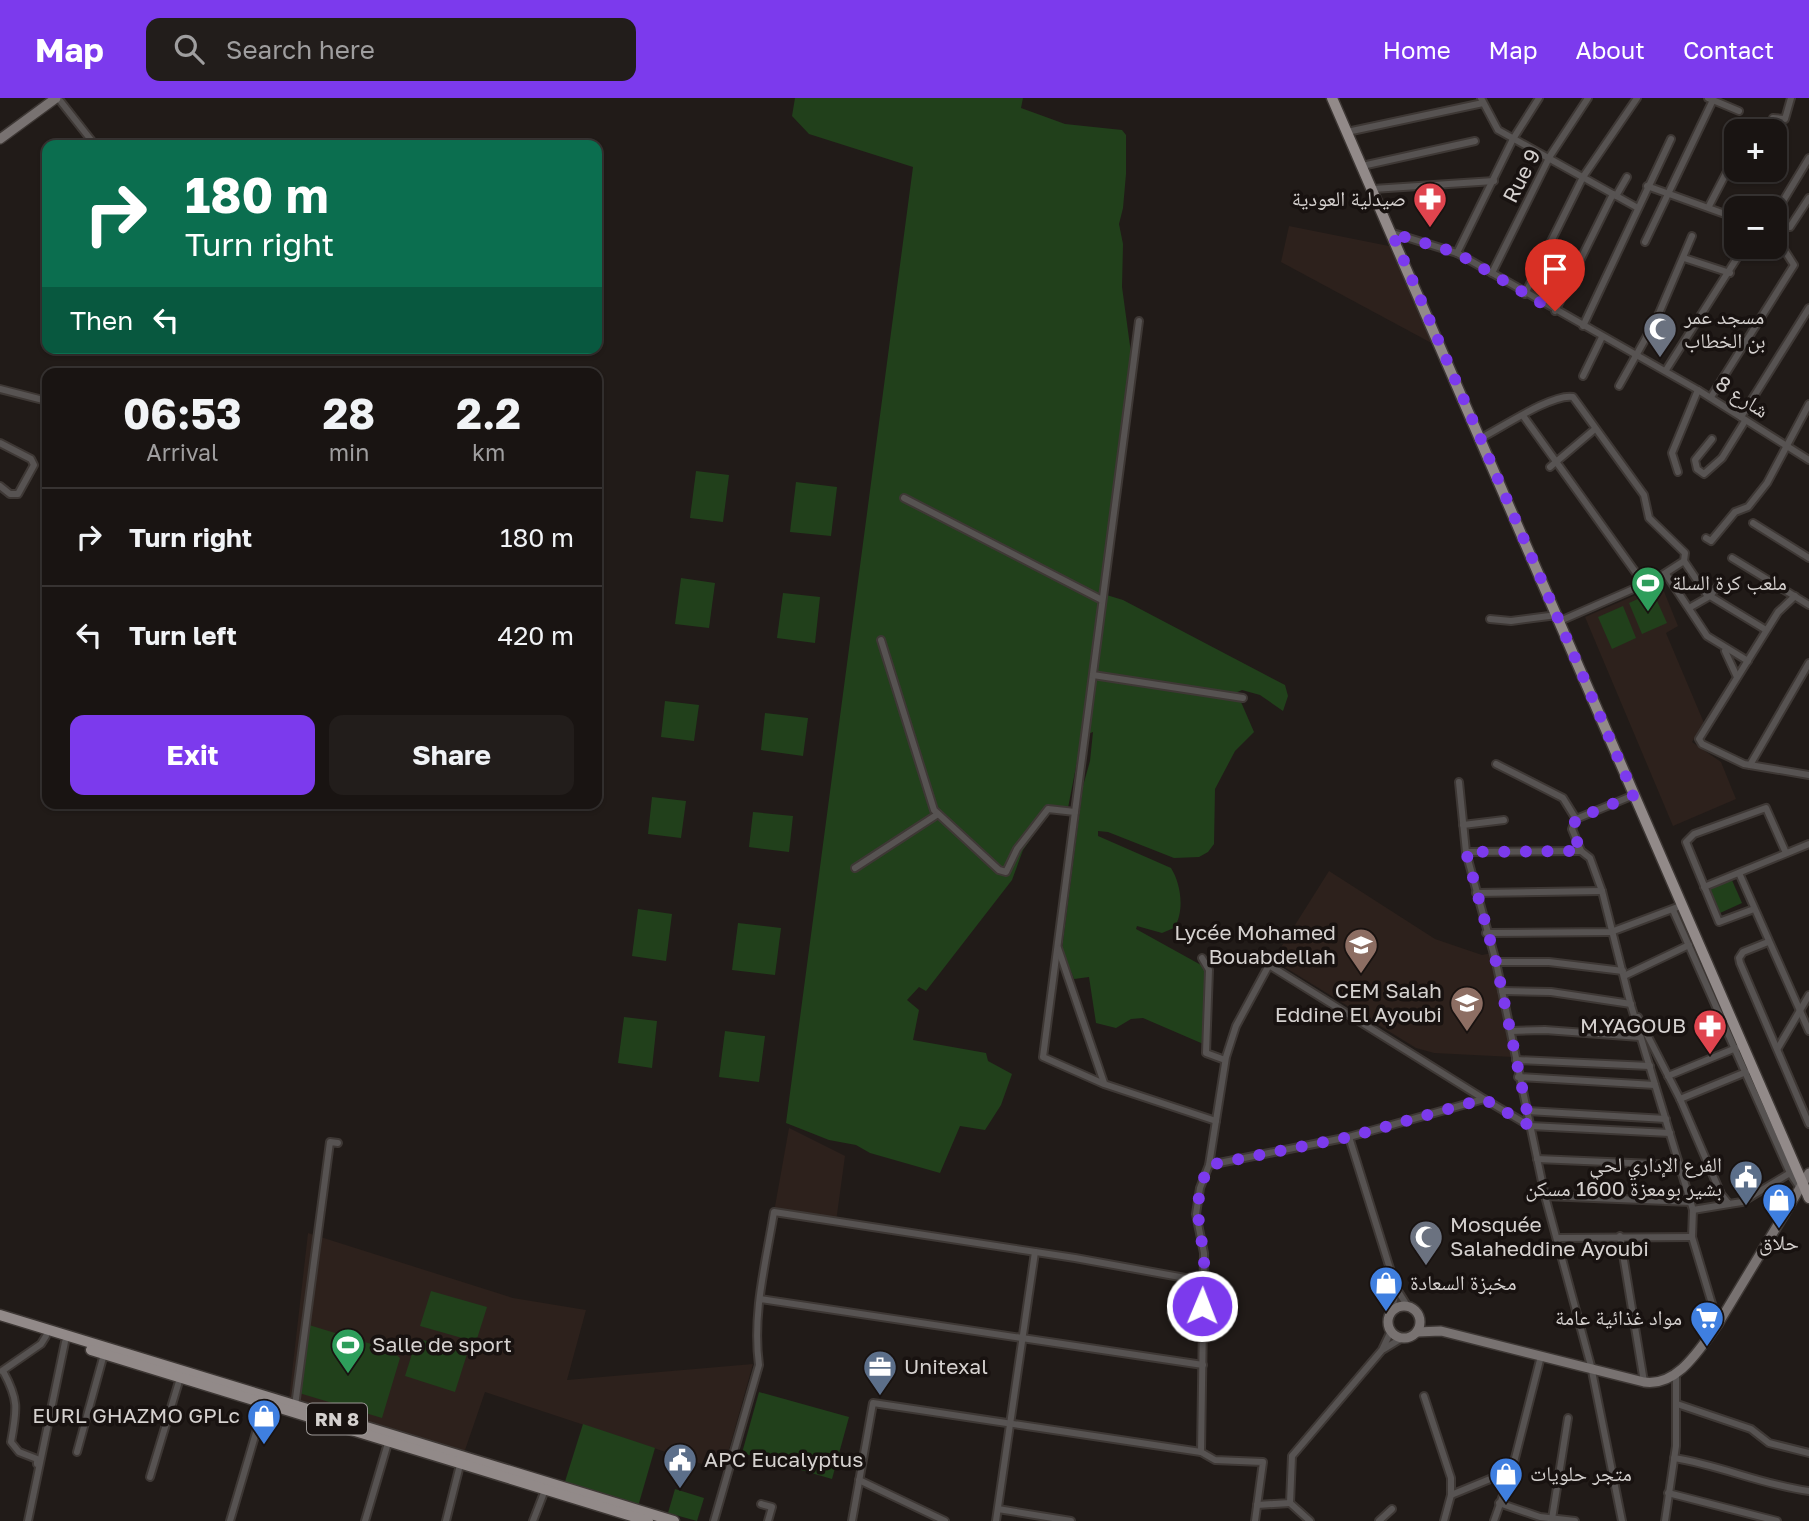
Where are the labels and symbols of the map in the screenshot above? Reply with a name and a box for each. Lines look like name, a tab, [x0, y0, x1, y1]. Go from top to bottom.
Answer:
street label: Rue 9	[1497, 144, 1546, 207]
pharmacy icon: صيدلية العودية	[1411, 180, 1449, 229]
place label: صيدلية العودية	[1292, 185, 1406, 211]
pin	[1525, 239, 1585, 311]
place label: مسجد عمر بن الخطاب	[1683, 303, 1765, 354]
mosque icon: مسجد عمر بن الخطاب	[1641, 310, 1679, 359]
street label: شارع 8	[1711, 369, 1774, 424]
sports icon: ملعب كرة السلة	[1629, 564, 1667, 613]
place label: ملعب كرة السلة	[1672, 569, 1787, 595]
place label: Lycée Mohamed Bouabdellah	[1174, 919, 1336, 969]
school or university icon: Lycée Mohamed Bouabdellah	[1342, 926, 1380, 975]
place label: CEM Salah Eddine El Ayoubi	[1275, 977, 1442, 1027]
school or university icon: CEM Salah Eddine El Ayoubi	[1448, 984, 1486, 1033]
pharmacy icon: M.YAGOUB	[1691, 1007, 1729, 1056]
place label: M.YAGOUB	[1580, 1012, 1686, 1038]
place label: الفرع الإداري لحي بشير بومعزة 1600 مسكن	[1525, 1151, 1722, 1202]
public building icon: الفرع الإداري لحي بشير بومعزة 1600 مسكن	[1727, 1158, 1765, 1207]
shop icon: حلاق	[1760, 1181, 1798, 1230]
place label: Mosquée Salaheddine Ayoubi	[1450, 1211, 1649, 1261]
mosque icon: Mosquée Salaheddine Ayoubi	[1407, 1218, 1445, 1267]
place label: حلاق	[1759, 1229, 1799, 1256]
shop icon: مخبزة السعادة	[1367, 1264, 1405, 1313]
position arrow	[1165, 1269, 1239, 1343]
place label: مخبزة السعادة	[1410, 1269, 1517, 1295]
supermarket icon: مواد غذائية عامة	[1688, 1299, 1726, 1348]
place label: مواد غذائية عامة	[1555, 1304, 1682, 1330]
sports icon: Salle de sport	[329, 1326, 367, 1375]
place label: Salle de sport	[372, 1331, 512, 1357]
office icon: Unitexal	[861, 1348, 899, 1397]
place label: Unitexal	[904, 1353, 988, 1379]
shop icon: EURL GHAZMO GPLc	[245, 1397, 283, 1446]
place label: EURL GHAZMO GPLc	[32, 1402, 240, 1428]
road number: RN 8	[307, 1404, 367, 1434]
public building icon: APC Eucalyptus	[661, 1441, 699, 1490]
place label: APC Eucalyptus	[704, 1446, 863, 1472]
shop icon: متجر حلويات	[1487, 1455, 1525, 1504]
place label: متجر حلويات	[1530, 1460, 1632, 1486]

